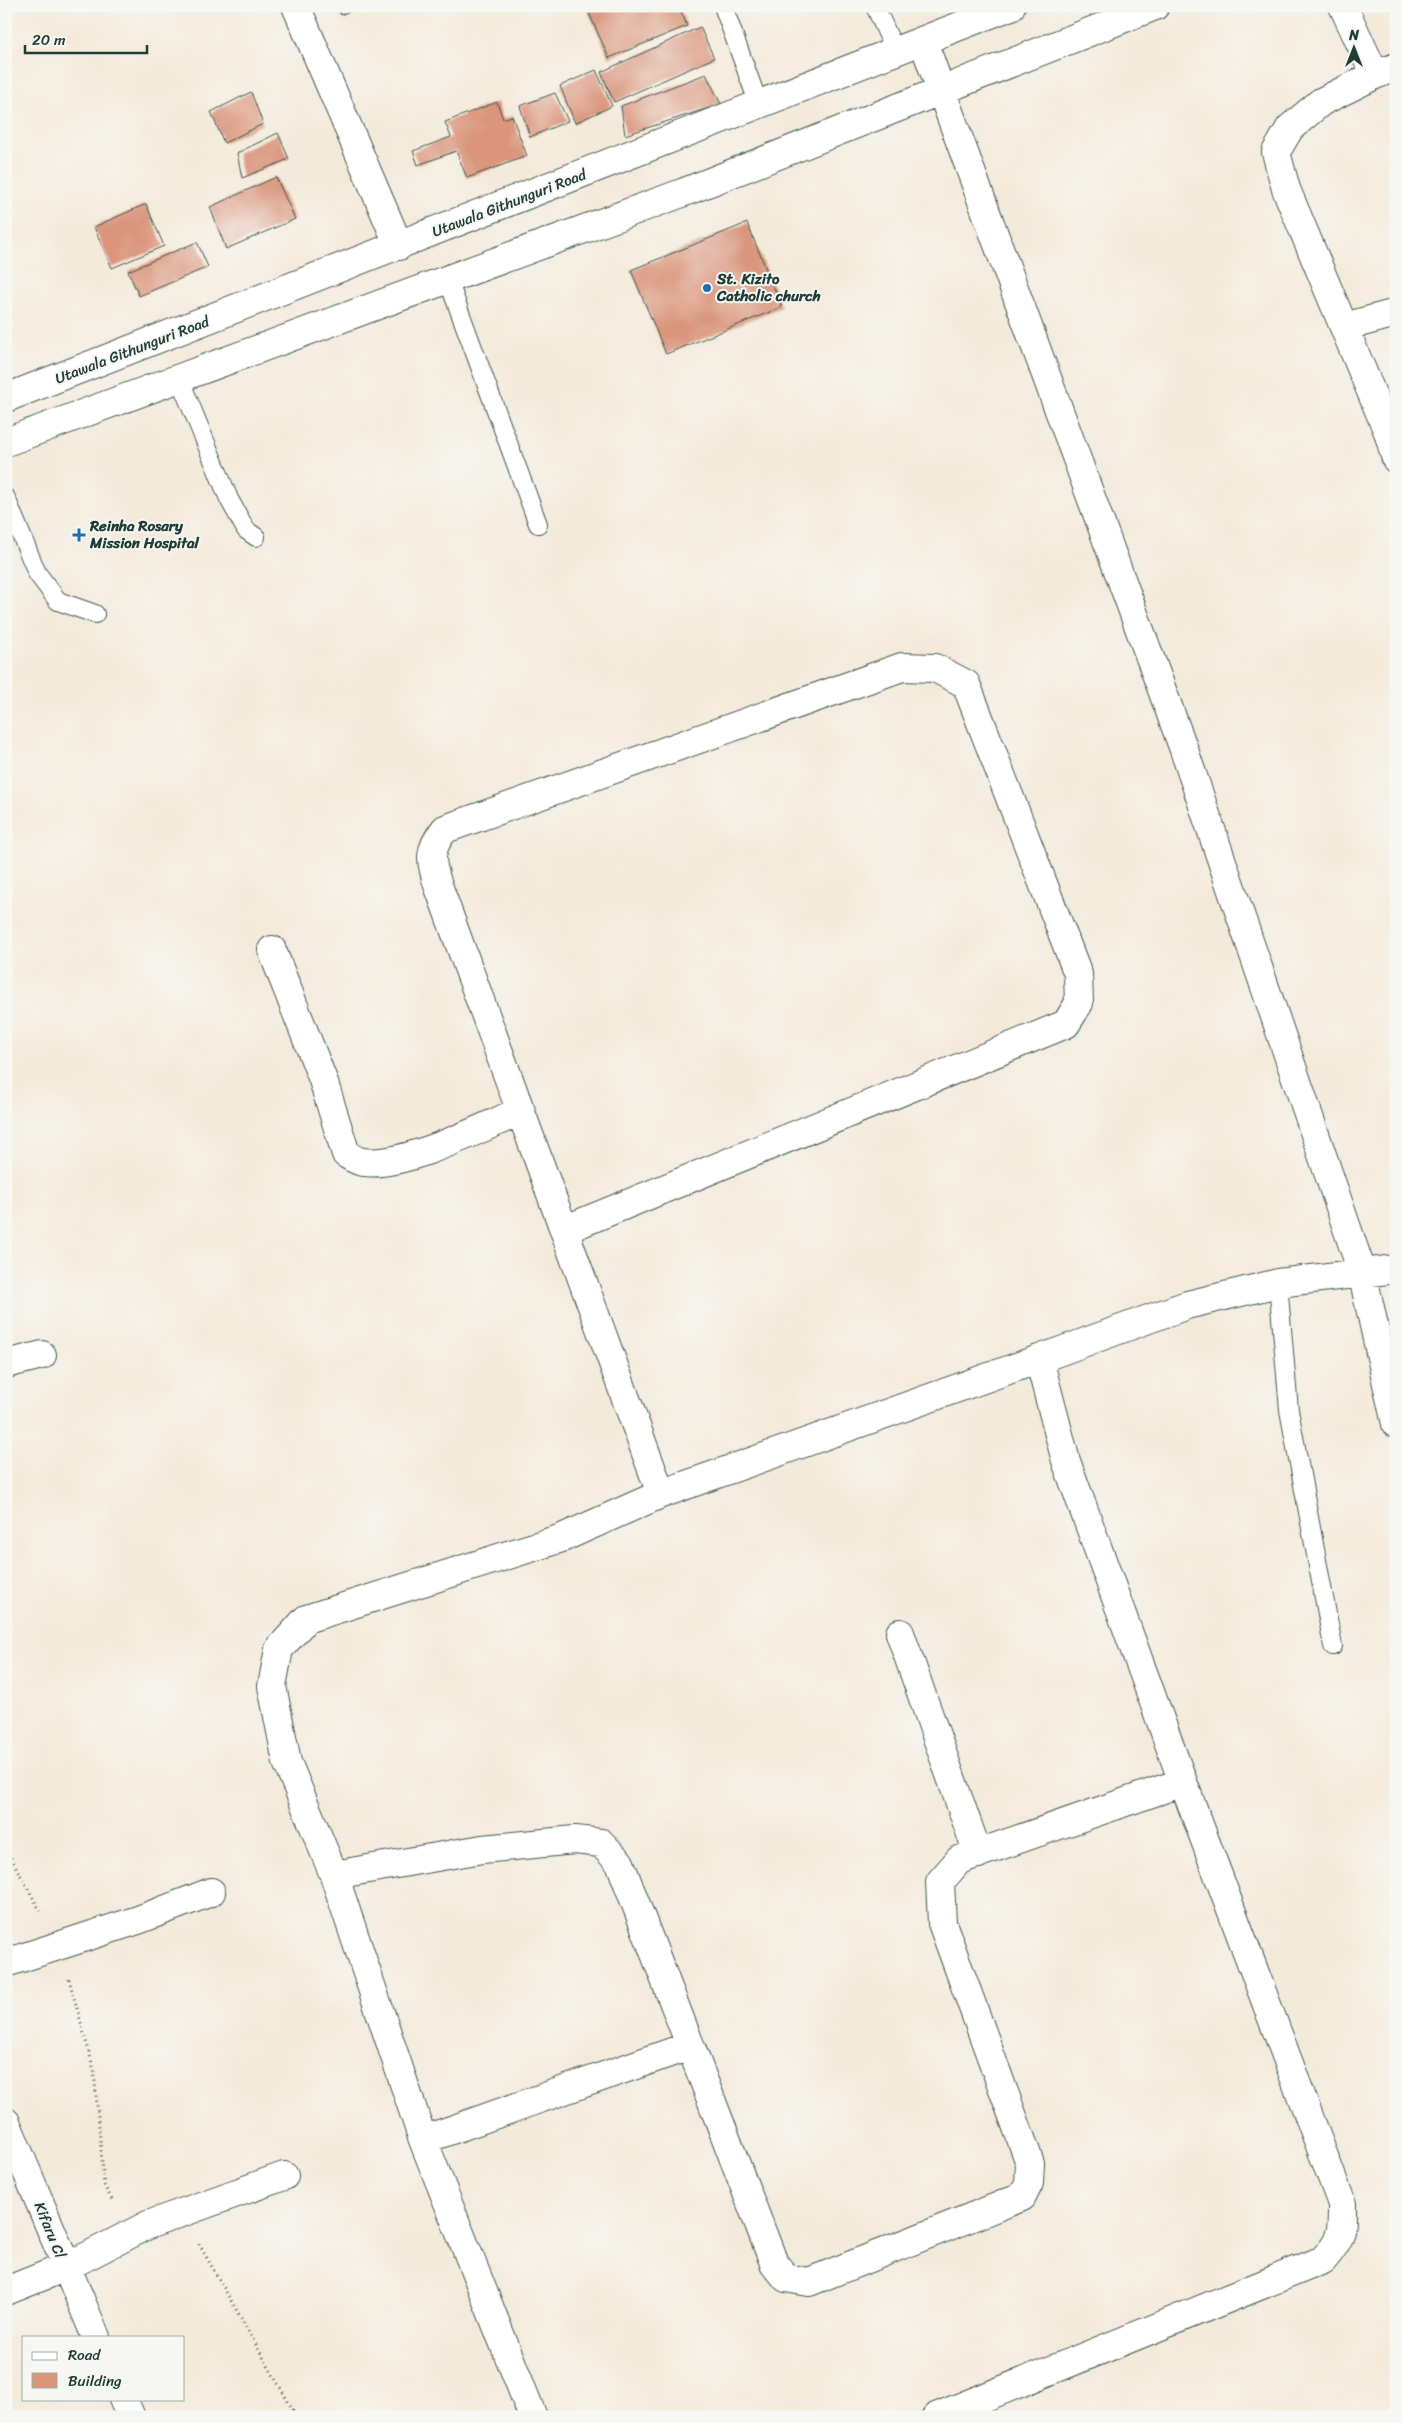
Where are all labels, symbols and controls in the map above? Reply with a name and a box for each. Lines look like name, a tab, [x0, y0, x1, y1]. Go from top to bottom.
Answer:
scale bar	[25, 22, 148, 54]
north arrow	[1330, 22, 1380, 72]
text: N	[1348, 23, 1359, 48]
text: 20 m	[32, 27, 66, 53]
street label: Utawala Githunguri Road	[428, 161, 591, 244]
place label: St. Kizito Catholic church	[716, 266, 821, 309]
marker: St. Kizito Catholic church	[701, 282, 713, 294]
street label: Utawala Githunguri Road	[51, 308, 214, 391]
place label: Reinha Rosary Mission Hospital	[89, 513, 200, 556]
marker: Reinha Rosary Mission Hospital	[72, 528, 86, 542]
street label: Kifaru Cl	[27, 2198, 73, 2263]
legend	[22, 2336, 185, 2400]
text: Road	[68, 2342, 101, 2368]
text: Building	[68, 2368, 122, 2394]

